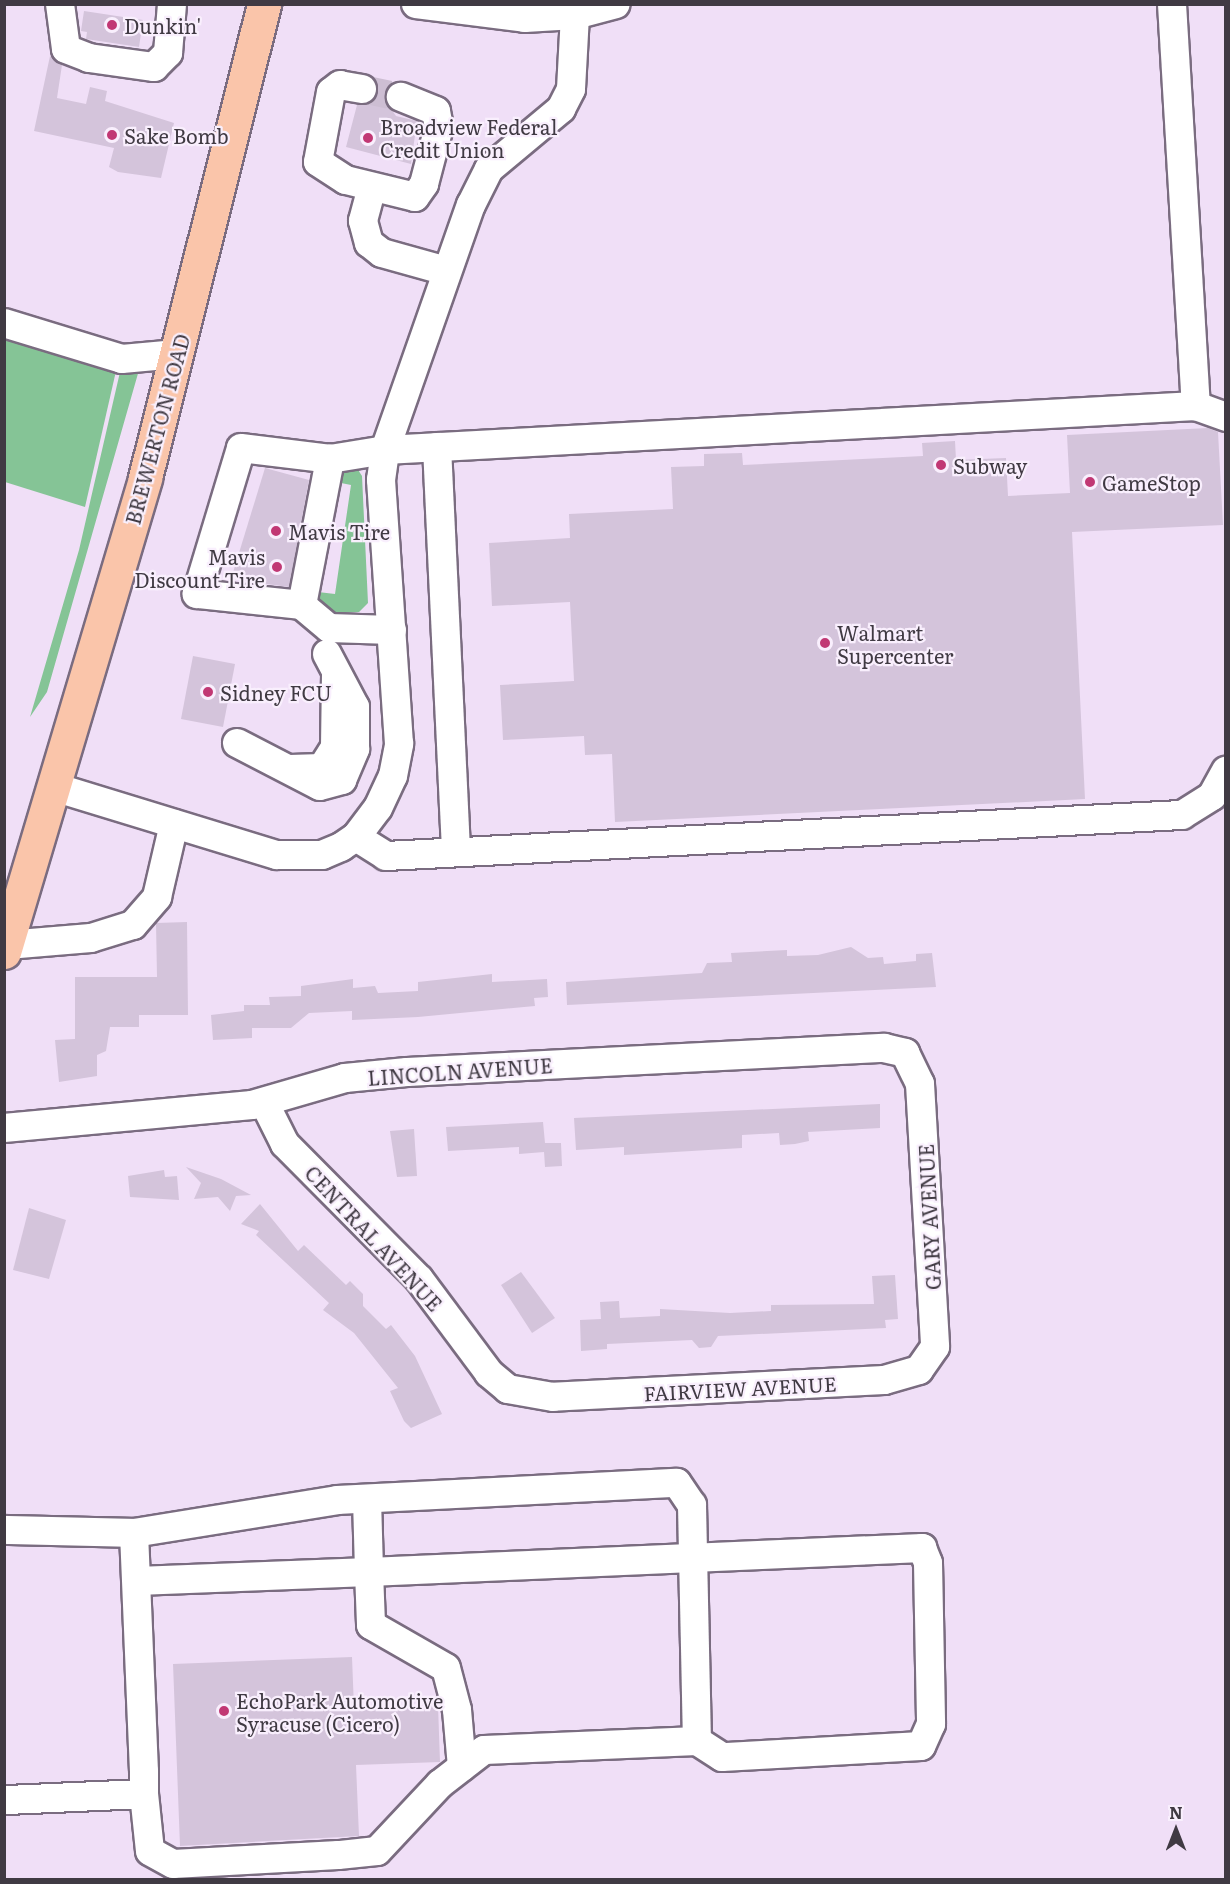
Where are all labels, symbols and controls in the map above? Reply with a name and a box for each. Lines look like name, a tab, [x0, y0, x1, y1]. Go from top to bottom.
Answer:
place label: Dunkin'	[124, 13, 201, 37]
marker: Dunkin'	[105, 18, 119, 32]
place label: Broadview Federal Credit Union	[380, 114, 557, 161]
place label: Sake Bomb	[124, 123, 229, 147]
marker: Sake Bomb	[105, 128, 119, 142]
marker: Broadview Federal Credit Union	[361, 131, 375, 145]
street label: BREWERTON ROAD	[120, 331, 194, 527]
place label: Subway	[953, 453, 1027, 477]
marker: Subway	[934, 458, 948, 472]
place label: GameStop	[1102, 470, 1201, 494]
marker: GameStop	[1083, 475, 1097, 489]
place label: Mavis Tire	[288, 519, 390, 543]
marker: Mavis Tire	[269, 524, 283, 538]
place label: Mavis Discount Tire	[134, 544, 265, 591]
marker: Mavis Discount Tire	[270, 560, 284, 574]
place label: Walmart Supercenter	[837, 620, 954, 667]
marker: Walmart Supercenter	[818, 636, 832, 650]
place label: Sidney FCU	[220, 680, 332, 704]
marker: Sidney FCU	[201, 685, 215, 699]
street label: LINCOLN AVENUE	[367, 1053, 553, 1089]
street label: GARY AVENUE	[913, 1143, 945, 1291]
street label: CENTRAL AVENUE	[301, 1160, 447, 1316]
street label: FAIRVIEW AVENUE	[643, 1371, 837, 1405]
place label: EchoPark Automotive Syracuse (Cicero)	[236, 1688, 443, 1735]
marker: EchoPark Automotive Syracuse (Cicero)	[217, 1704, 231, 1718]
north arrow	[1146, 1800, 1206, 1860]
text: N	[1169, 1800, 1183, 1824]

